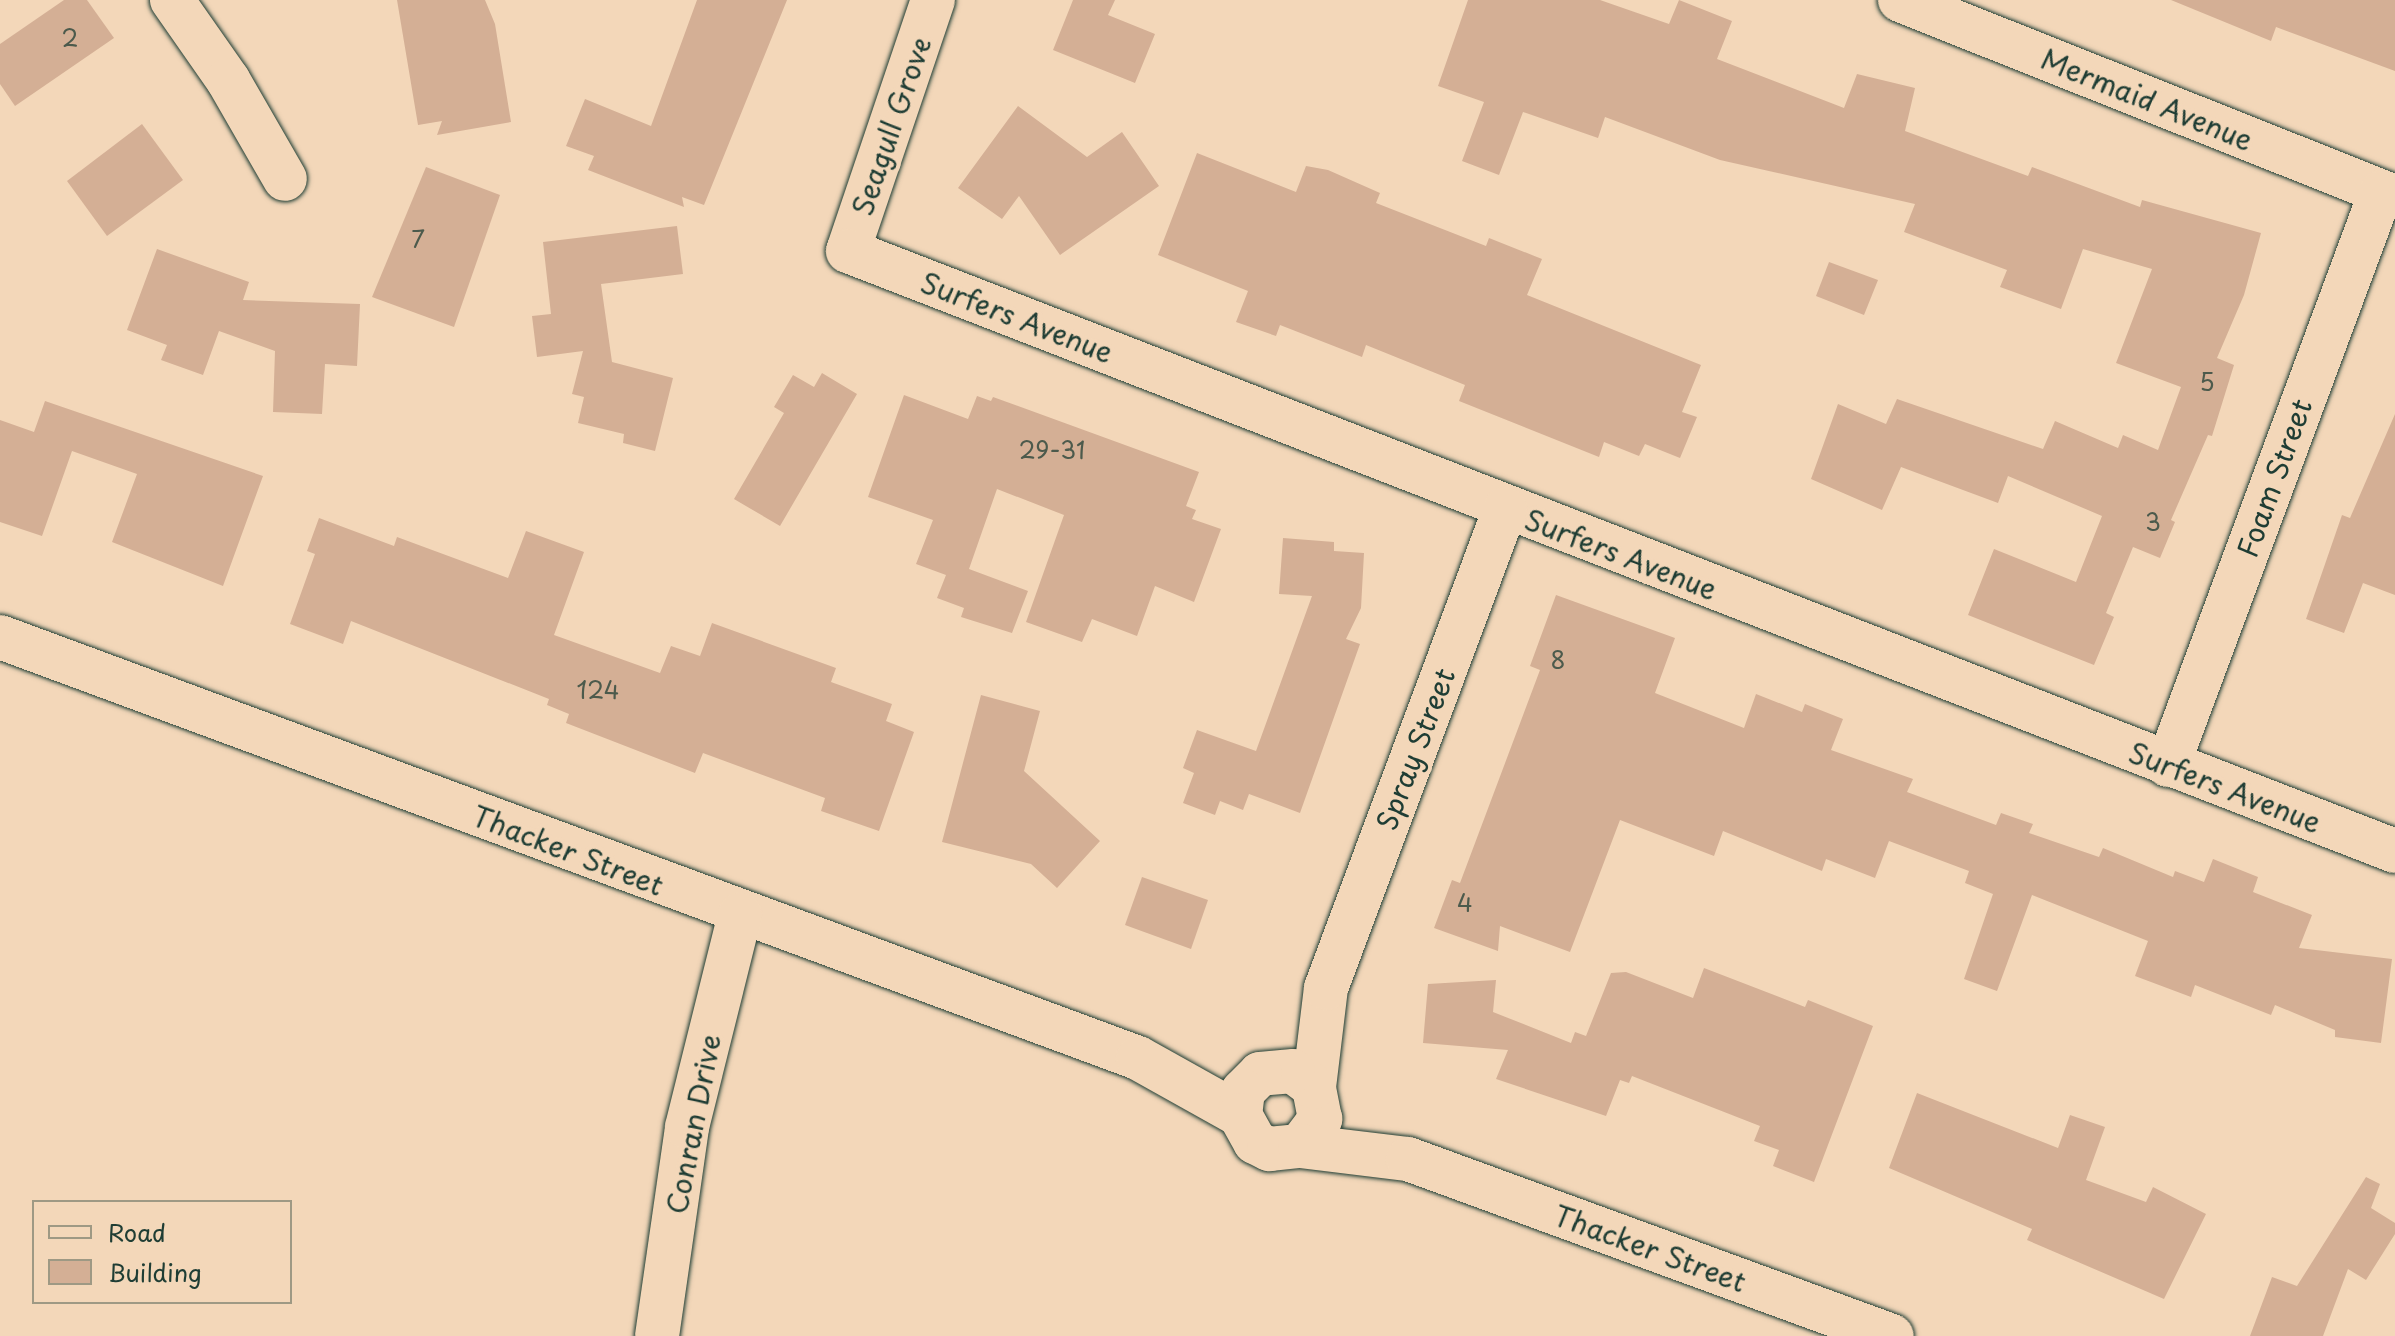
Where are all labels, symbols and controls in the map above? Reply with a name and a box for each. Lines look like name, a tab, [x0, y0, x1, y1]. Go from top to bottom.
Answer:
house number: 2	[62, 24, 78, 52]
street label: Seagull Grove	[845, 32, 937, 220]
street label: Mermaid Avenue	[2035, 41, 2259, 157]
house number: 7	[411, 225, 425, 253]
street label: Surfers Avenue	[916, 265, 1118, 369]
house number: 5	[2199, 368, 2215, 396]
street label: Foam Street	[2230, 394, 2318, 562]
house number: 29-31	[1019, 436, 1085, 464]
street label: Surfers Avenue	[1520, 502, 1722, 606]
house number: 3	[2145, 508, 2161, 536]
house number: 8	[1551, 646, 1565, 674]
street label: Spray Street	[1369, 663, 1461, 835]
house number: 124	[576, 676, 620, 704]
street label: Surfers Avenue	[2124, 735, 2326, 839]
street label: Thacker Street	[467, 798, 669, 902]
house number: 4	[1457, 889, 1473, 917]
street label: Conran Drive	[659, 1032, 727, 1216]
street label: Thacker Street	[1549, 1197, 1751, 1299]
legend	[32, 1200, 292, 1304]
text: Road	[108, 1214, 166, 1250]
text: Building	[108, 1254, 202, 1290]

